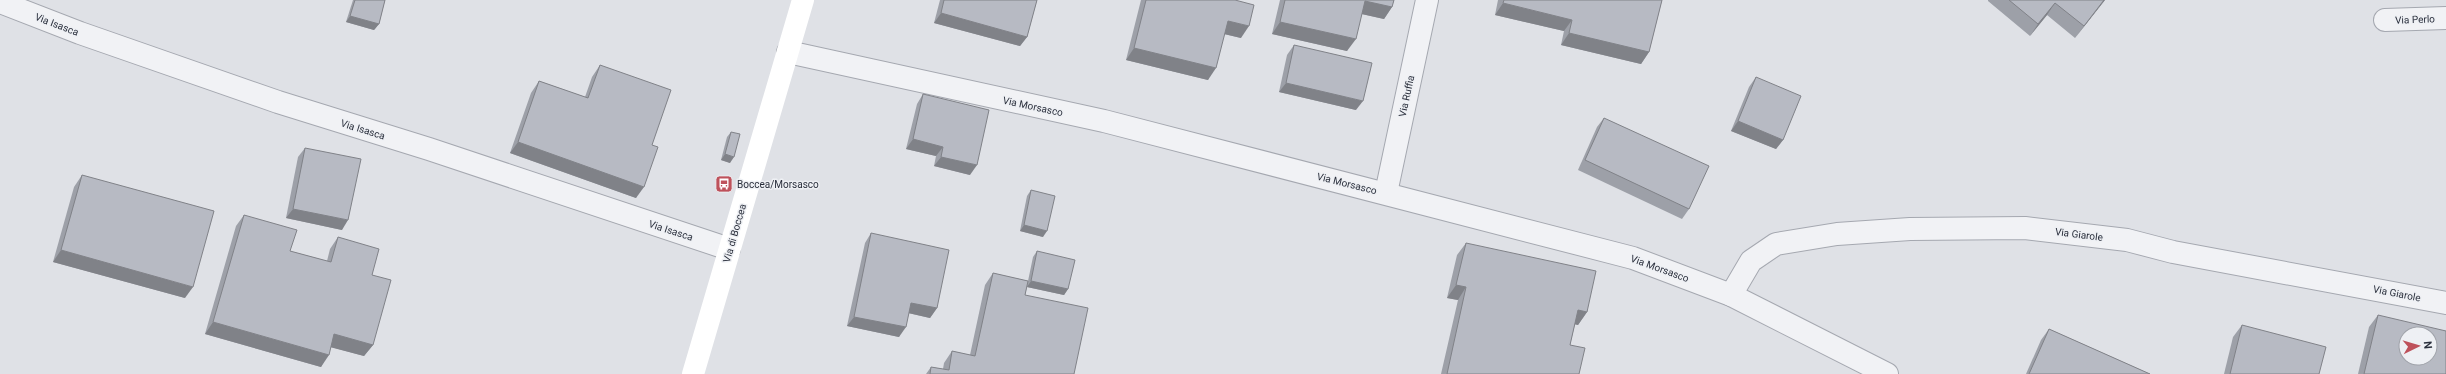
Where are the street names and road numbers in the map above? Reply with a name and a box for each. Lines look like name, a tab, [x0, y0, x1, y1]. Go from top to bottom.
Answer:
street label: Via Isasca	[33, 11, 80, 38]
street label: Via Perlo	[2395, 13, 2435, 26]
street label: Via Ruffia	[1397, 74, 1416, 118]
street label: Via Morsasco	[1002, 95, 1064, 118]
street label: Via Isasca	[339, 118, 386, 141]
street label: Via Morsasco	[1316, 171, 1378, 196]
street label: Via di Boccea	[721, 203, 748, 264]
street label: Via Isasca	[647, 218, 694, 243]
street label: Via Giarole	[2054, 226, 2104, 243]
street label: Via Morsasco	[1629, 253, 1691, 284]
street label: Via Giarole	[2372, 283, 2422, 303]

